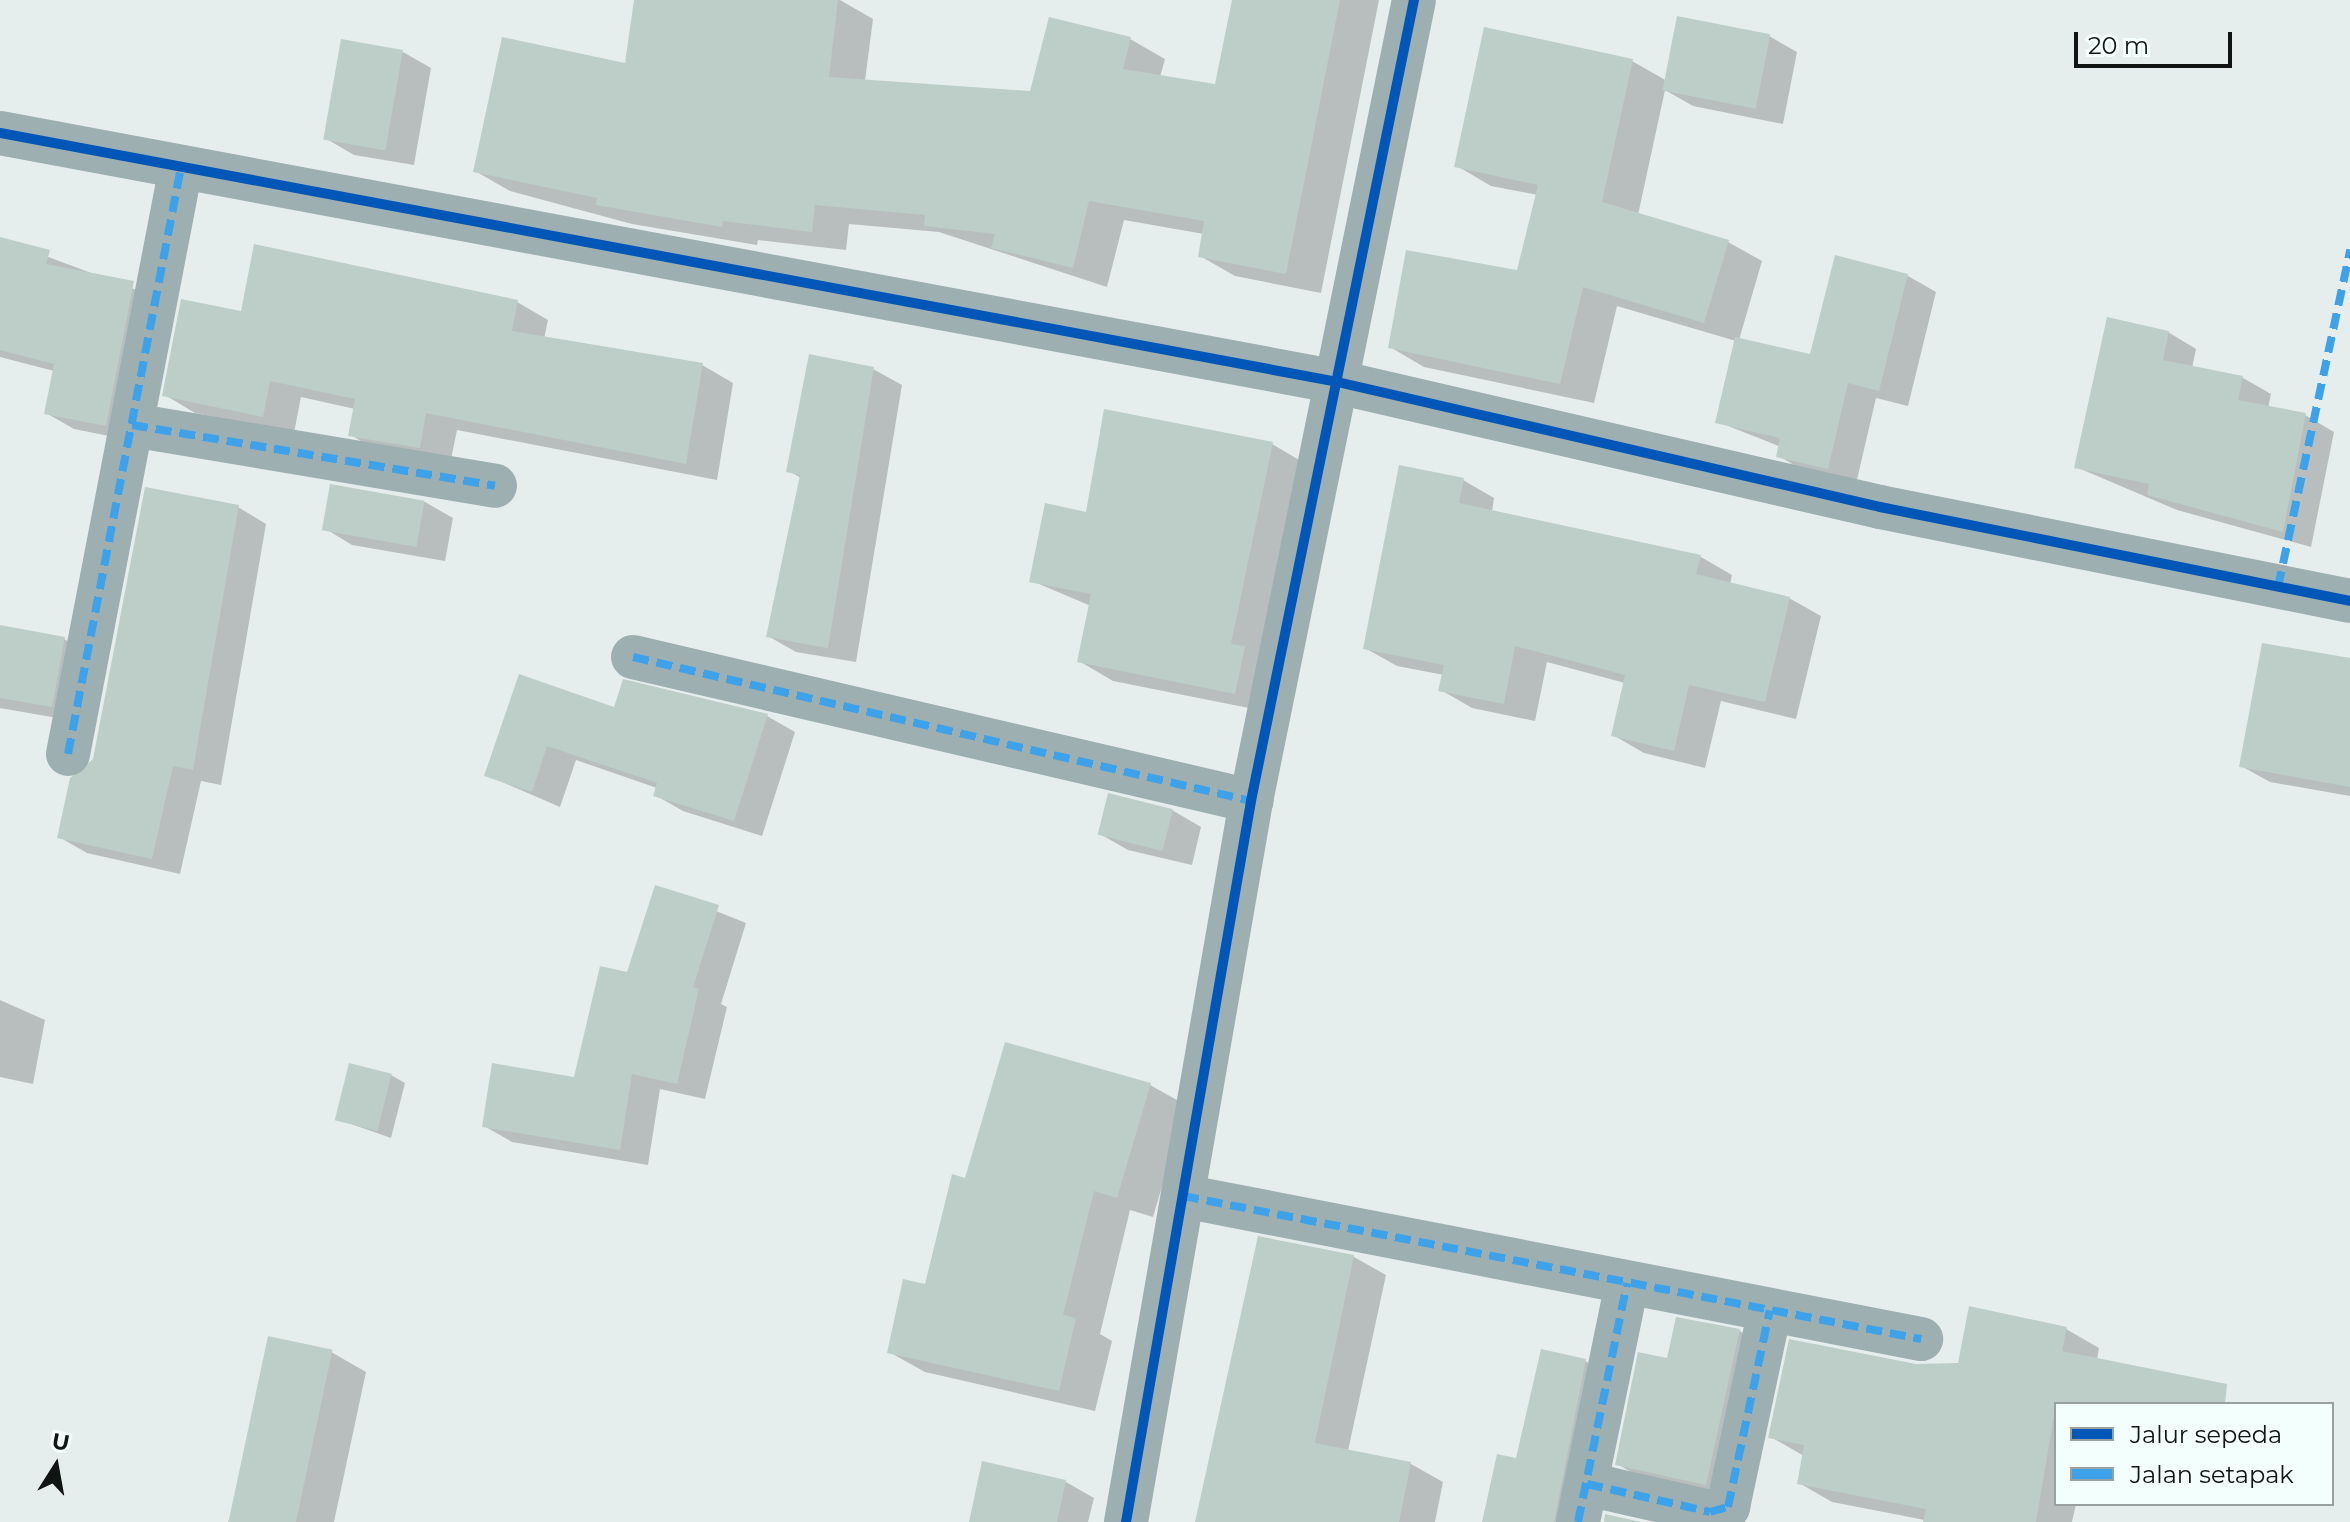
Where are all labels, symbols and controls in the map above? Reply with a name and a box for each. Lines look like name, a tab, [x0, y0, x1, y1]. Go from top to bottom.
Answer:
scale bar	[2078, 16, 2236, 66]
text: 20 m	[2088, 31, 2149, 60]
legend	[2054, 1402, 2334, 1506]
text: Jalur sepeda	[2130, 1420, 2282, 1449]
north arrow	[16, 1426, 96, 1506]
text: U	[50, 1427, 72, 1457]
text: Jalan setapak	[2130, 1460, 2294, 1489]

